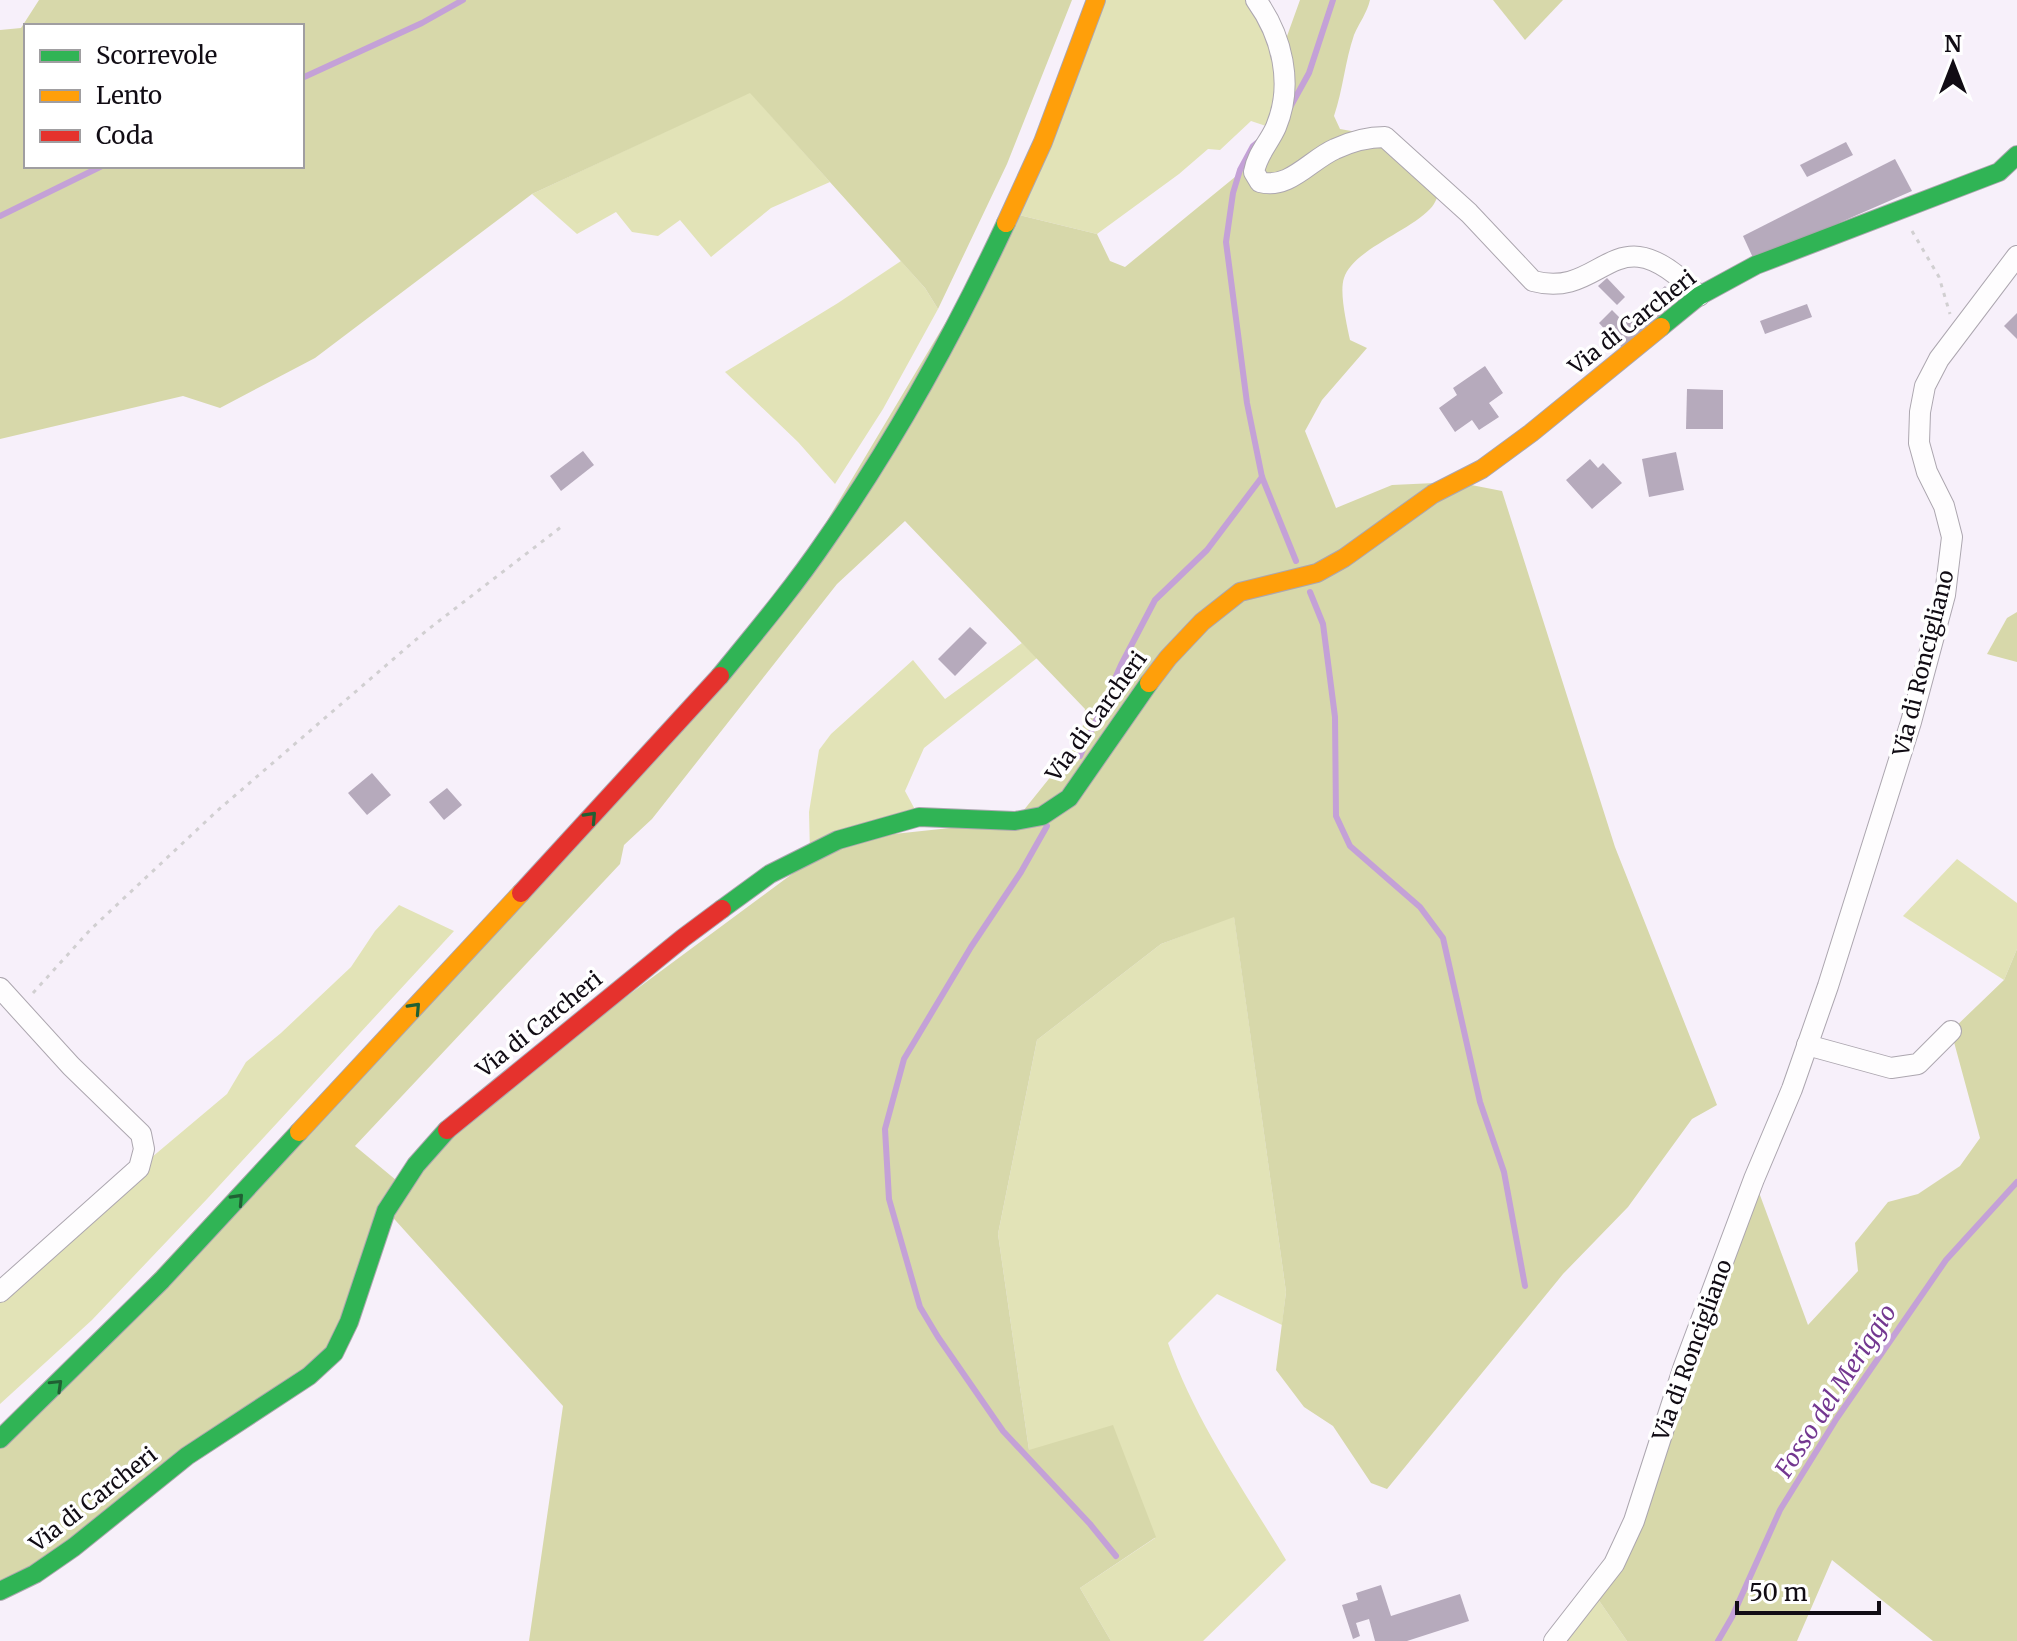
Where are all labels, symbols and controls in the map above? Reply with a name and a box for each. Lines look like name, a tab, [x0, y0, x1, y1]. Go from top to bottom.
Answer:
legend	[24, 24, 304, 168]
north arrow	[1913, 24, 1993, 104]
text: N	[1944, 30, 1962, 58]
text: Scorrevole	[96, 40, 217, 71]
text: Lento	[96, 80, 162, 111]
text: Coda	[96, 120, 154, 151]
street label: Via di Carcheri	[1562, 264, 1701, 381]
street label: Via di Roncigliano	[1886, 567, 1960, 760]
street label: Via di Carcheri	[1039, 646, 1153, 787]
one-way arrow	[582, 812, 596, 827]
street label: Via di Carcheri	[470, 965, 608, 1084]
one-way arrow	[405, 1003, 419, 1018]
one-way arrow	[228, 1194, 243, 1208]
street label: Via di Roncigliano	[1646, 1255, 1738, 1445]
water label: Fosso del Meriggio	[1768, 1298, 1903, 1484]
one-way arrow	[47, 1381, 62, 1395]
street label: Via di Carcheri	[23, 1441, 162, 1558]
scale bar	[1737, 1565, 1879, 1615]
text: 50 m	[1749, 1577, 1808, 1608]

